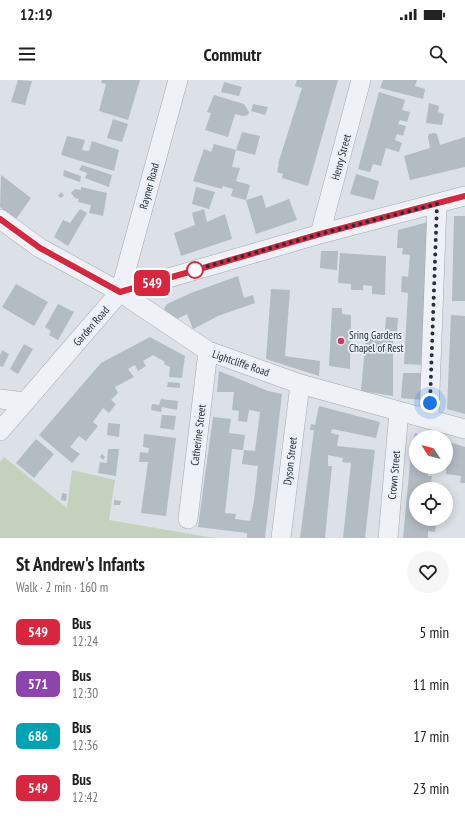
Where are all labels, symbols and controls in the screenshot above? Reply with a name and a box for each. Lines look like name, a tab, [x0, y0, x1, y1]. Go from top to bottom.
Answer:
text: 12:19	[20, 5, 52, 24]
icon: menu	[16, 43, 38, 65]
text: Commutr	[203, 43, 262, 66]
icon: search	[427, 43, 449, 65]
street label: Henry Street	[328, 132, 354, 182]
street label: Rayner Road	[136, 161, 162, 211]
unlabelled marker	[186, 261, 204, 279]
line badge: 549	[129, 270, 175, 296]
text: 549	[142, 274, 162, 292]
street label: Garden Road	[70, 303, 112, 349]
place label: Sring Gardens Chapel of Rest	[349, 328, 403, 355]
marker: Sring Gardens Chapel of Rest	[336, 336, 346, 346]
street label: Lightcliffe Road	[211, 347, 272, 379]
your location	[420, 393, 440, 413]
street label: Catherine Street	[187, 404, 209, 466]
north arrow	[409, 430, 453, 474]
map controls	[409, 430, 453, 526]
street label: Dyson Street	[280, 436, 300, 486]
street label: Crown Street	[385, 450, 403, 500]
button: locate	[409, 482, 453, 526]
button: heart	[407, 551, 449, 593]
text: St Andrew's Infants	[16, 552, 145, 576]
text: Walk · 2 min · 160 m	[16, 579, 108, 596]
text: Bus	[72, 614, 91, 633]
text: 549	[28, 623, 48, 641]
text: 5 min	[419, 623, 449, 642]
text: 12:24	[72, 633, 98, 650]
text: Bus	[72, 666, 91, 685]
text: 571	[28, 675, 48, 693]
text: 11 min	[413, 675, 449, 694]
text: 12:30	[72, 685, 98, 702]
text: Bus	[72, 718, 91, 737]
text: 686	[28, 727, 48, 745]
text: 17 min	[413, 727, 449, 746]
text: 12:36	[72, 737, 98, 754]
text: Bus	[72, 770, 91, 789]
text: 549	[28, 779, 48, 797]
text: 23 min	[413, 779, 449, 798]
text: 12:42	[72, 789, 98, 806]

